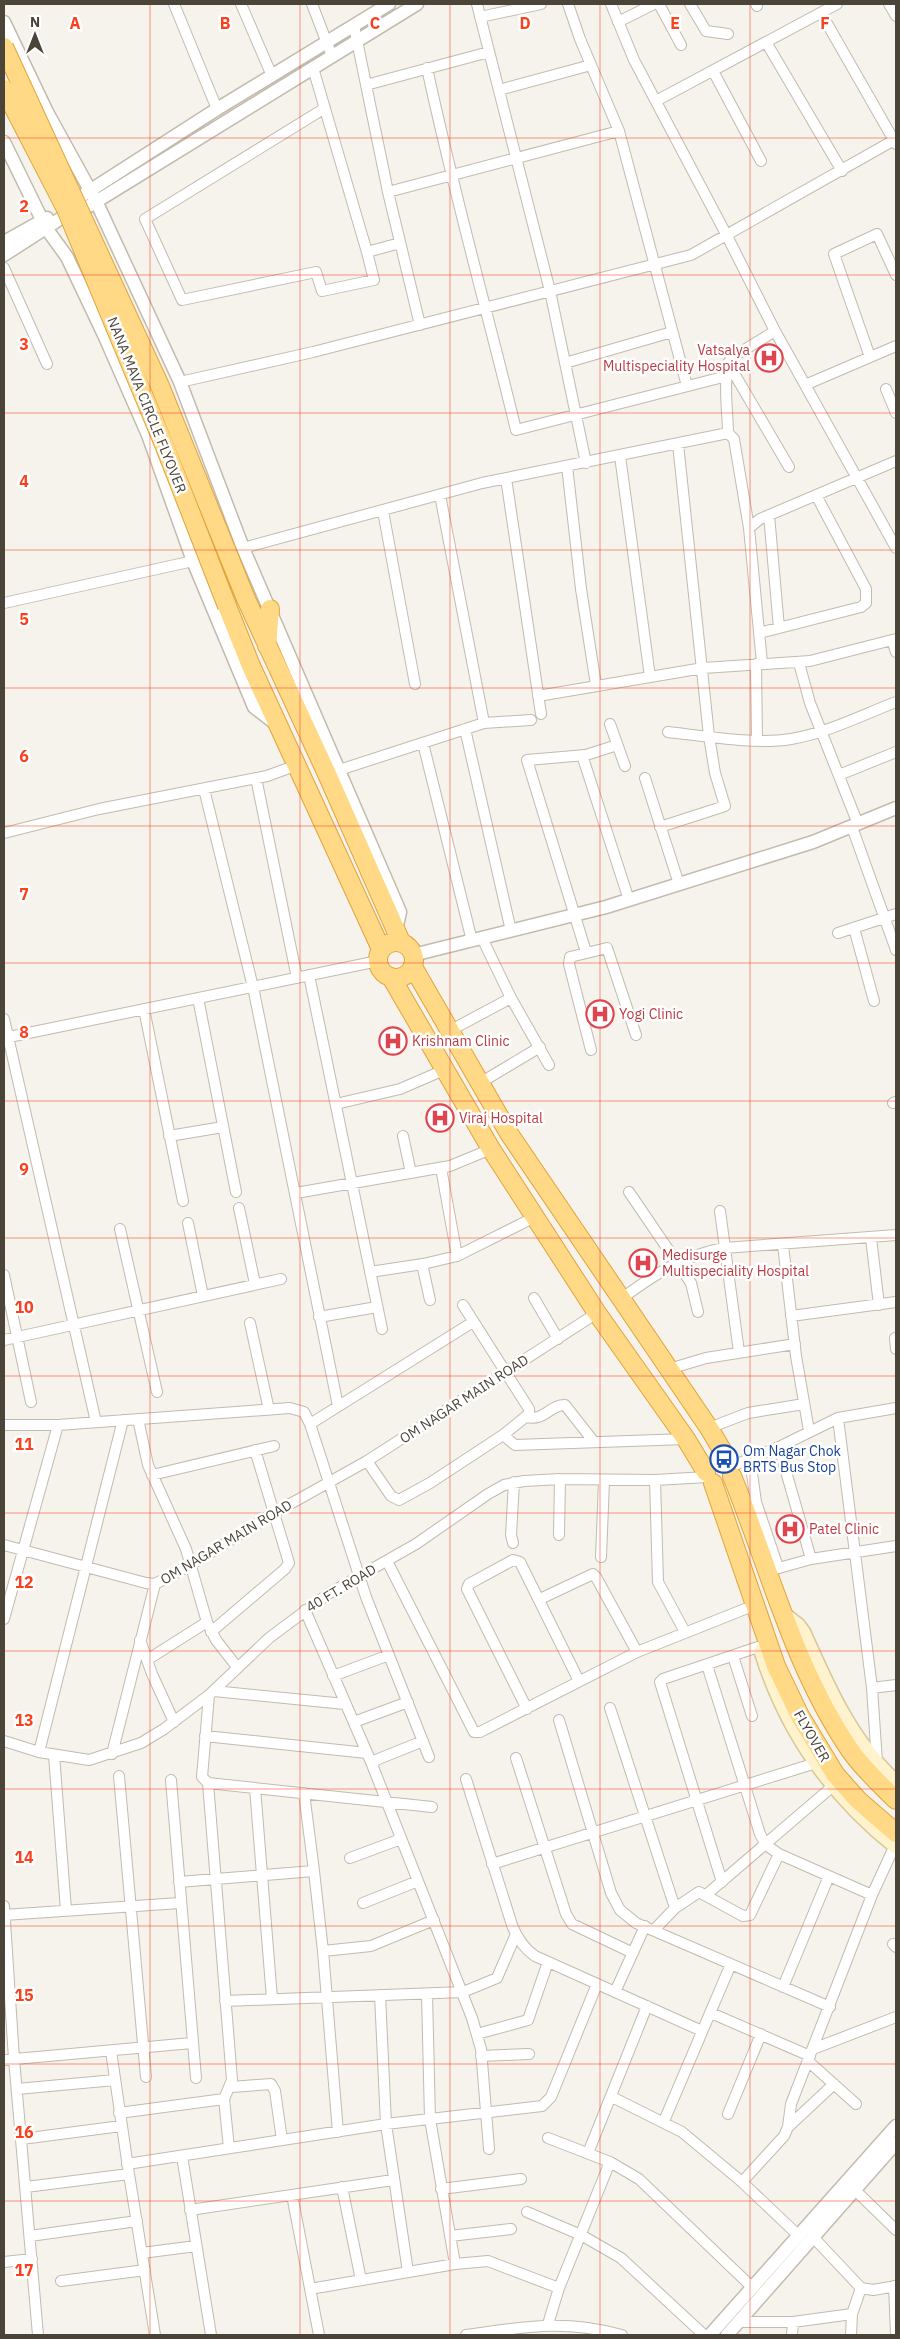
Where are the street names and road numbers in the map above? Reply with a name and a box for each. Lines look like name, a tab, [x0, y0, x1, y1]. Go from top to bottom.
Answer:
street label: NANA MAVA CIRCLE FLYOVER	[103, 314, 191, 496]
street label: OM NAGAR MAIN ROAD	[396, 1351, 532, 1447]
street label: OM NAGAR MAIN ROAD	[157, 1496, 295, 1588]
street label: 40 FT. ROAD	[303, 1560, 379, 1616]
street label: FLYOVER	[790, 1707, 834, 1765]

